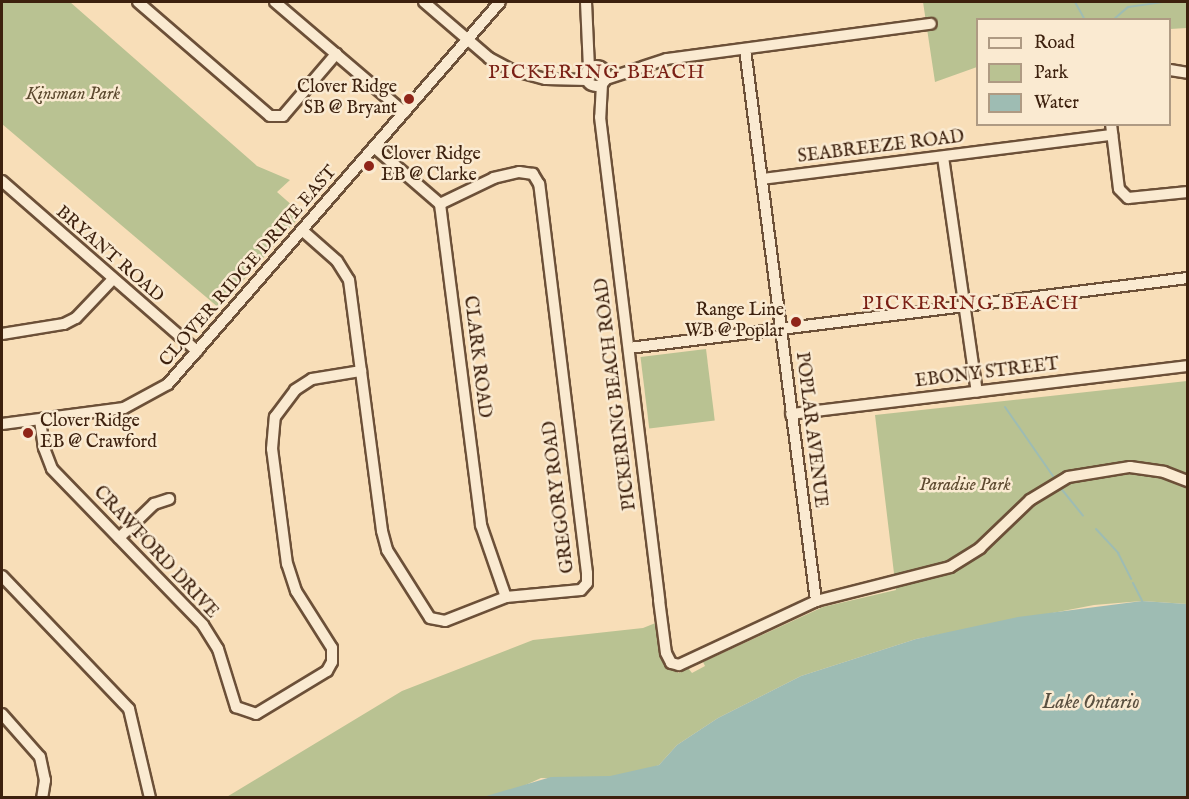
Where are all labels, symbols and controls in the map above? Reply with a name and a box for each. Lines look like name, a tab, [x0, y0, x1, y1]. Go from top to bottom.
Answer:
legend	[976, 18, 1171, 126]
text: Road	[1034, 32, 1075, 55]
district label: PICKERING BEACH	[488, 60, 706, 84]
text: Park	[1034, 62, 1068, 85]
place label: Clover Ridge SB @ Bryant	[297, 78, 397, 121]
park label: Kinsman Park	[26, 84, 120, 106]
marker: Clover Ridge SB @ Bryant	[402, 92, 416, 106]
text: Water	[1034, 92, 1079, 115]
street label: SEABREEZE ROAD	[796, 127, 966, 169]
place label: Clover Ridge EB @ Clarke	[381, 145, 481, 188]
marker: Clover Ridge EB @ Clarke	[362, 159, 376, 173]
street label: CLOVER RIDGE DRIVE EAST	[156, 162, 342, 372]
street label: BRYANT ROAD	[51, 202, 167, 308]
street label: PICKERING BEACH ROAD	[592, 276, 642, 512]
district label: PICKERING BEACH	[862, 291, 1080, 315]
street label: CLARK ROAD	[458, 295, 494, 419]
place label: Range Line WB @ Poplar	[685, 301, 784, 344]
marker: Range Line WB @ Poplar	[789, 315, 803, 329]
street label: POPLAR AVENUE	[790, 351, 830, 509]
street label: EBONY STREET	[914, 354, 1060, 394]
place label: Clover Ridge EB @ Crawford	[40, 412, 157, 454]
street label: GREGORY ROAD	[540, 420, 580, 574]
marker: Clover Ridge EB @ Crawford	[21, 426, 35, 440]
park label: Paradise Park	[919, 475, 1011, 497]
street label: CRAWFORD DRIVE	[88, 482, 222, 624]
water label: Lake Ontario	[1042, 690, 1140, 714]

